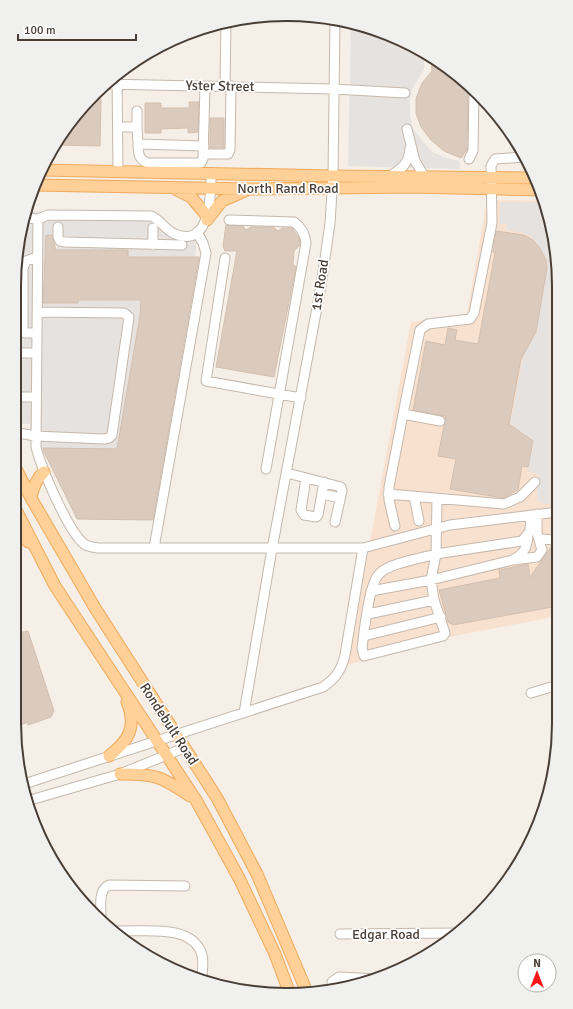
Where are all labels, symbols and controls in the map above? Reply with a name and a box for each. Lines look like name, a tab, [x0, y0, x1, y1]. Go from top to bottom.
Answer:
scale bar	[18, 16, 136, 42]
text: 100 m	[24, 23, 56, 38]
street label: Yster Street	[185, 77, 255, 95]
street label: North Rand Road	[237, 180, 339, 197]
street label: 1st Road	[308, 258, 332, 312]
street label: Rondebult Road	[136, 680, 202, 768]
street label: Edgar Road	[352, 926, 420, 943]
north arrow	[517, 953, 557, 993]
text: N	[533, 957, 541, 970]

